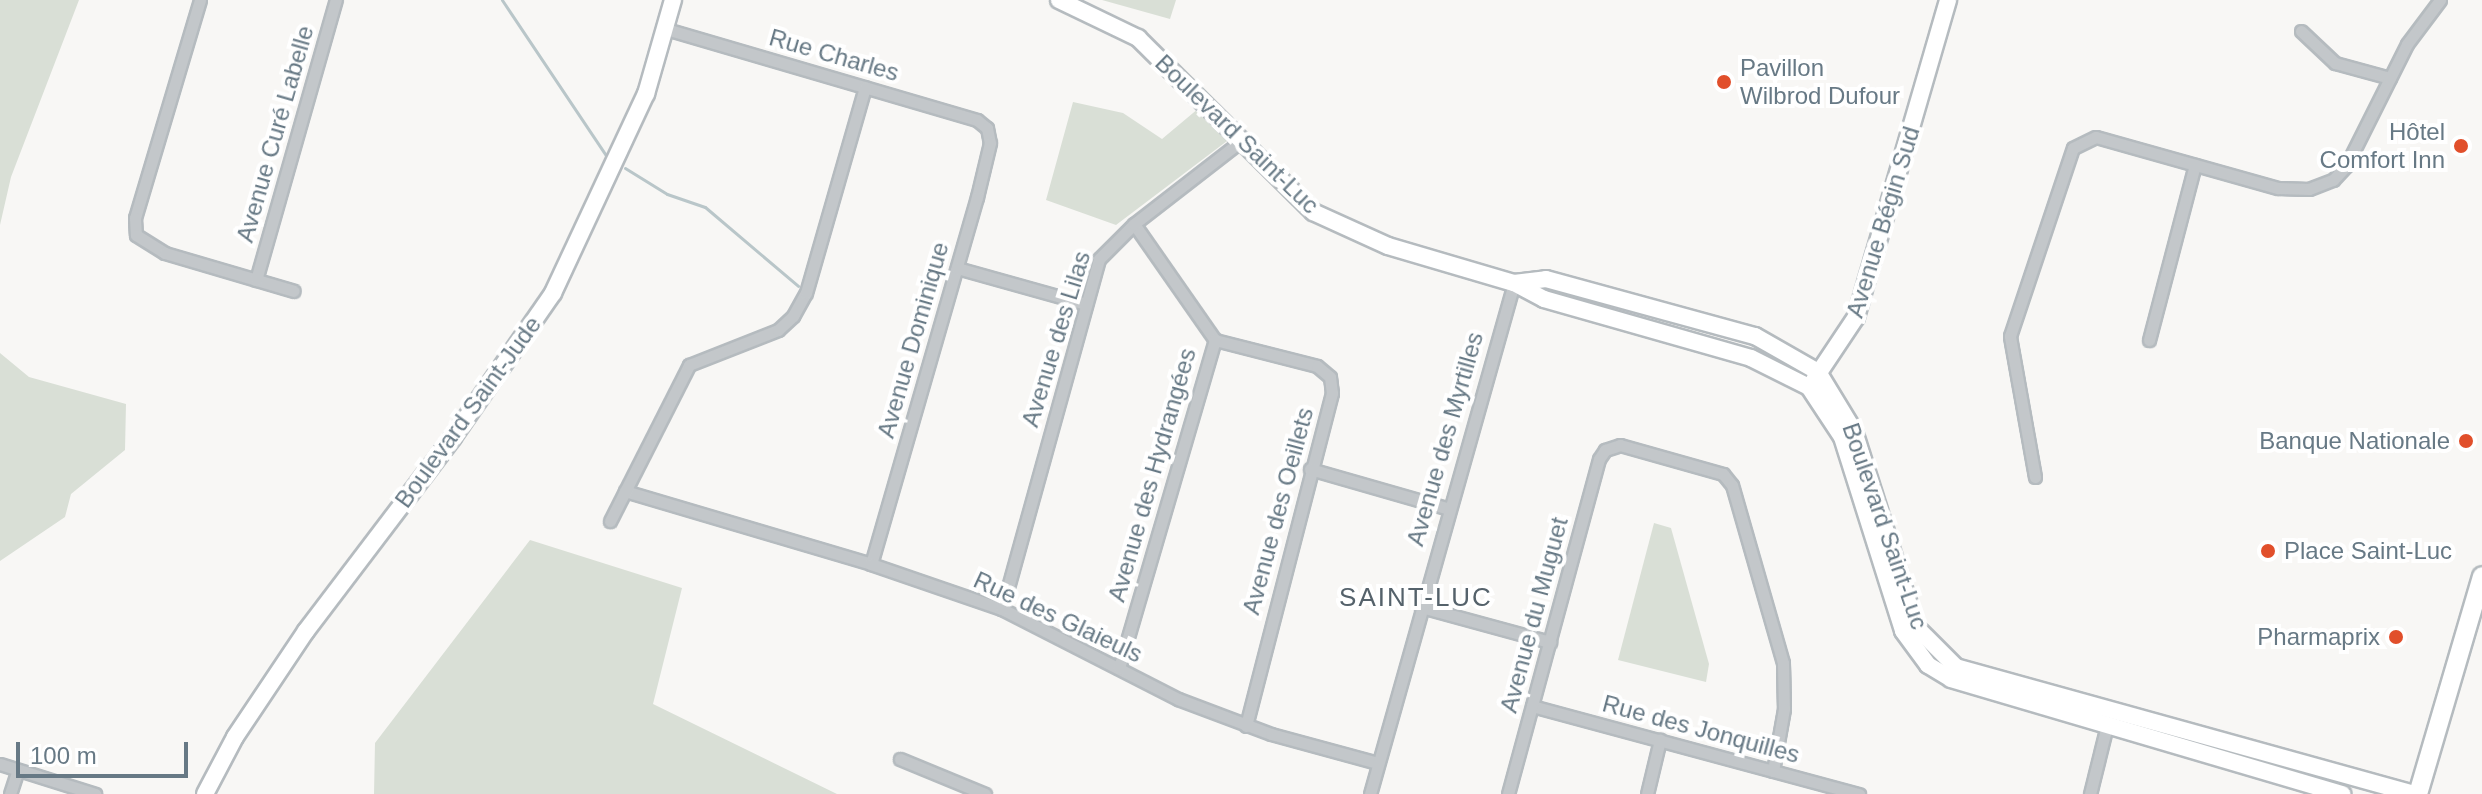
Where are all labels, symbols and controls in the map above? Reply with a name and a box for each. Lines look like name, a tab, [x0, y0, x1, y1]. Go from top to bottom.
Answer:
street label: Avenue Curé Labelle	[230, 23, 320, 245]
street label: Rue Charles	[766, 23, 902, 87]
street label: Boulevard Saint-Luc	[1149, 49, 1325, 219]
place label: Pavillon Wilbrod Dufour	[1740, 54, 1900, 110]
marker: Pavillon Wilbrod Dufour	[1715, 73, 1733, 91]
place label: Hôtel Comfort Inn	[2320, 118, 2445, 174]
street label: Avenue Bégin Sud	[1840, 123, 1926, 321]
marker: Hôtel Comfort Inn	[2452, 137, 2470, 155]
street label: Avenue Dominique	[871, 239, 955, 441]
street label: Avenue des Lilas	[1016, 248, 1096, 430]
street label: Boulevard Saint-Jude	[389, 311, 547, 513]
street label: Avenue des Myrtilles	[1401, 329, 1489, 549]
street label: Avenue des Hydrangées	[1102, 345, 1202, 605]
street label: Avenue des Oeillets	[1237, 404, 1319, 618]
street label: Boulevard Saint-Luc	[1836, 419, 1934, 633]
place label: Banque Nationale	[2259, 427, 2450, 455]
marker: Banque Nationale	[2457, 432, 2475, 450]
street label: Avenue du Muguet	[1494, 514, 1574, 716]
place label: Place Saint-Luc	[2284, 537, 2452, 565]
marker: Place Saint-Luc	[2259, 542, 2277, 560]
street label: Rue des Glaieuls	[969, 565, 1147, 669]
district label: SAINT-LUC	[1339, 582, 1493, 614]
place label: Pharmaprix	[2257, 623, 2380, 651]
marker: Pharmaprix	[2387, 628, 2405, 646]
street label: Rue des Jonquilles	[1599, 689, 1803, 769]
scale bar	[20, 726, 192, 776]
text: 100 m	[30, 742, 97, 769]

